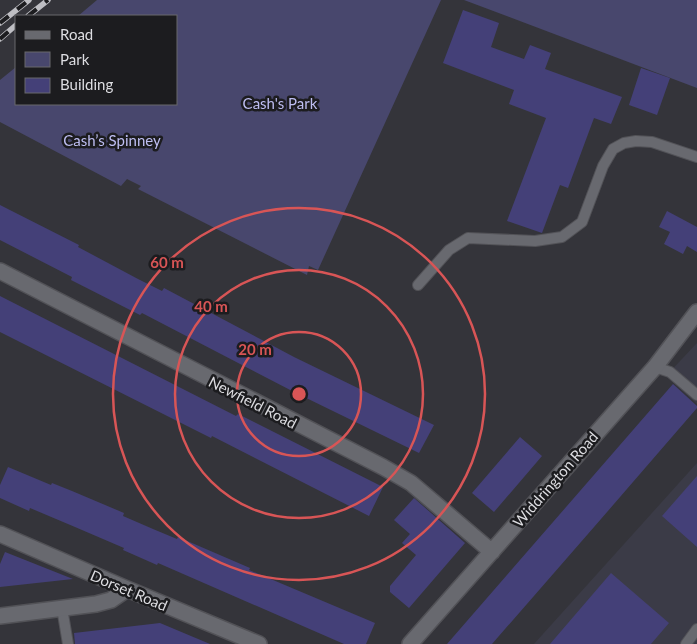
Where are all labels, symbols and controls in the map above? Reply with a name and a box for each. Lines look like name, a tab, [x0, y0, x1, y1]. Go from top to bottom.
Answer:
legend	[15, 15, 178, 105]
text: Road	[60, 25, 93, 43]
text: Park	[60, 50, 90, 68]
text: Building	[60, 75, 113, 93]
park label: Cash's Park	[243, 94, 318, 112]
park label: Cash’s Spinney	[63, 131, 161, 149]
text: 60 m	[150, 253, 184, 271]
text: 40 m	[194, 297, 228, 315]
text: 20 m	[238, 340, 272, 358]
street label: Newfield Road	[206, 372, 300, 432]
centre of rings	[290, 385, 308, 403]
street label: Widdrington Road	[509, 428, 601, 530]
street label: Dorset Road	[88, 566, 170, 614]

